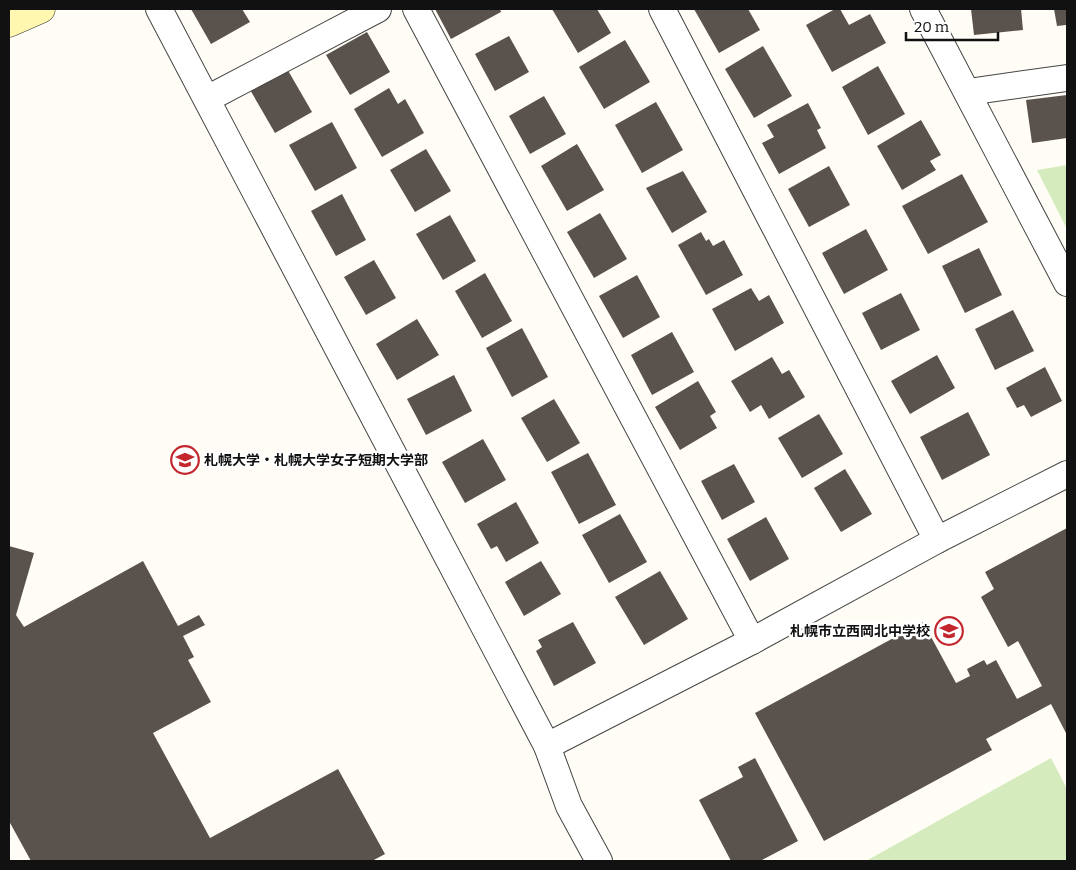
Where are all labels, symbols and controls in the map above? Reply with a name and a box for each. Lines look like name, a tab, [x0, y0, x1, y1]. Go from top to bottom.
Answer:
scale bar	[906, 10, 998, 42]
text: 20 m	[914, 18, 950, 36]
school or university icon: 札幌大学・札幌大学女子短期大学部	[170, 445, 200, 475]
place label: 札幌大学・札幌大学女子短期大学部	[204, 452, 428, 469]
school or university icon: 札幌市立西岡北中学校	[934, 616, 964, 646]
place label: 札幌市立西岡北中学校	[790, 623, 930, 640]

